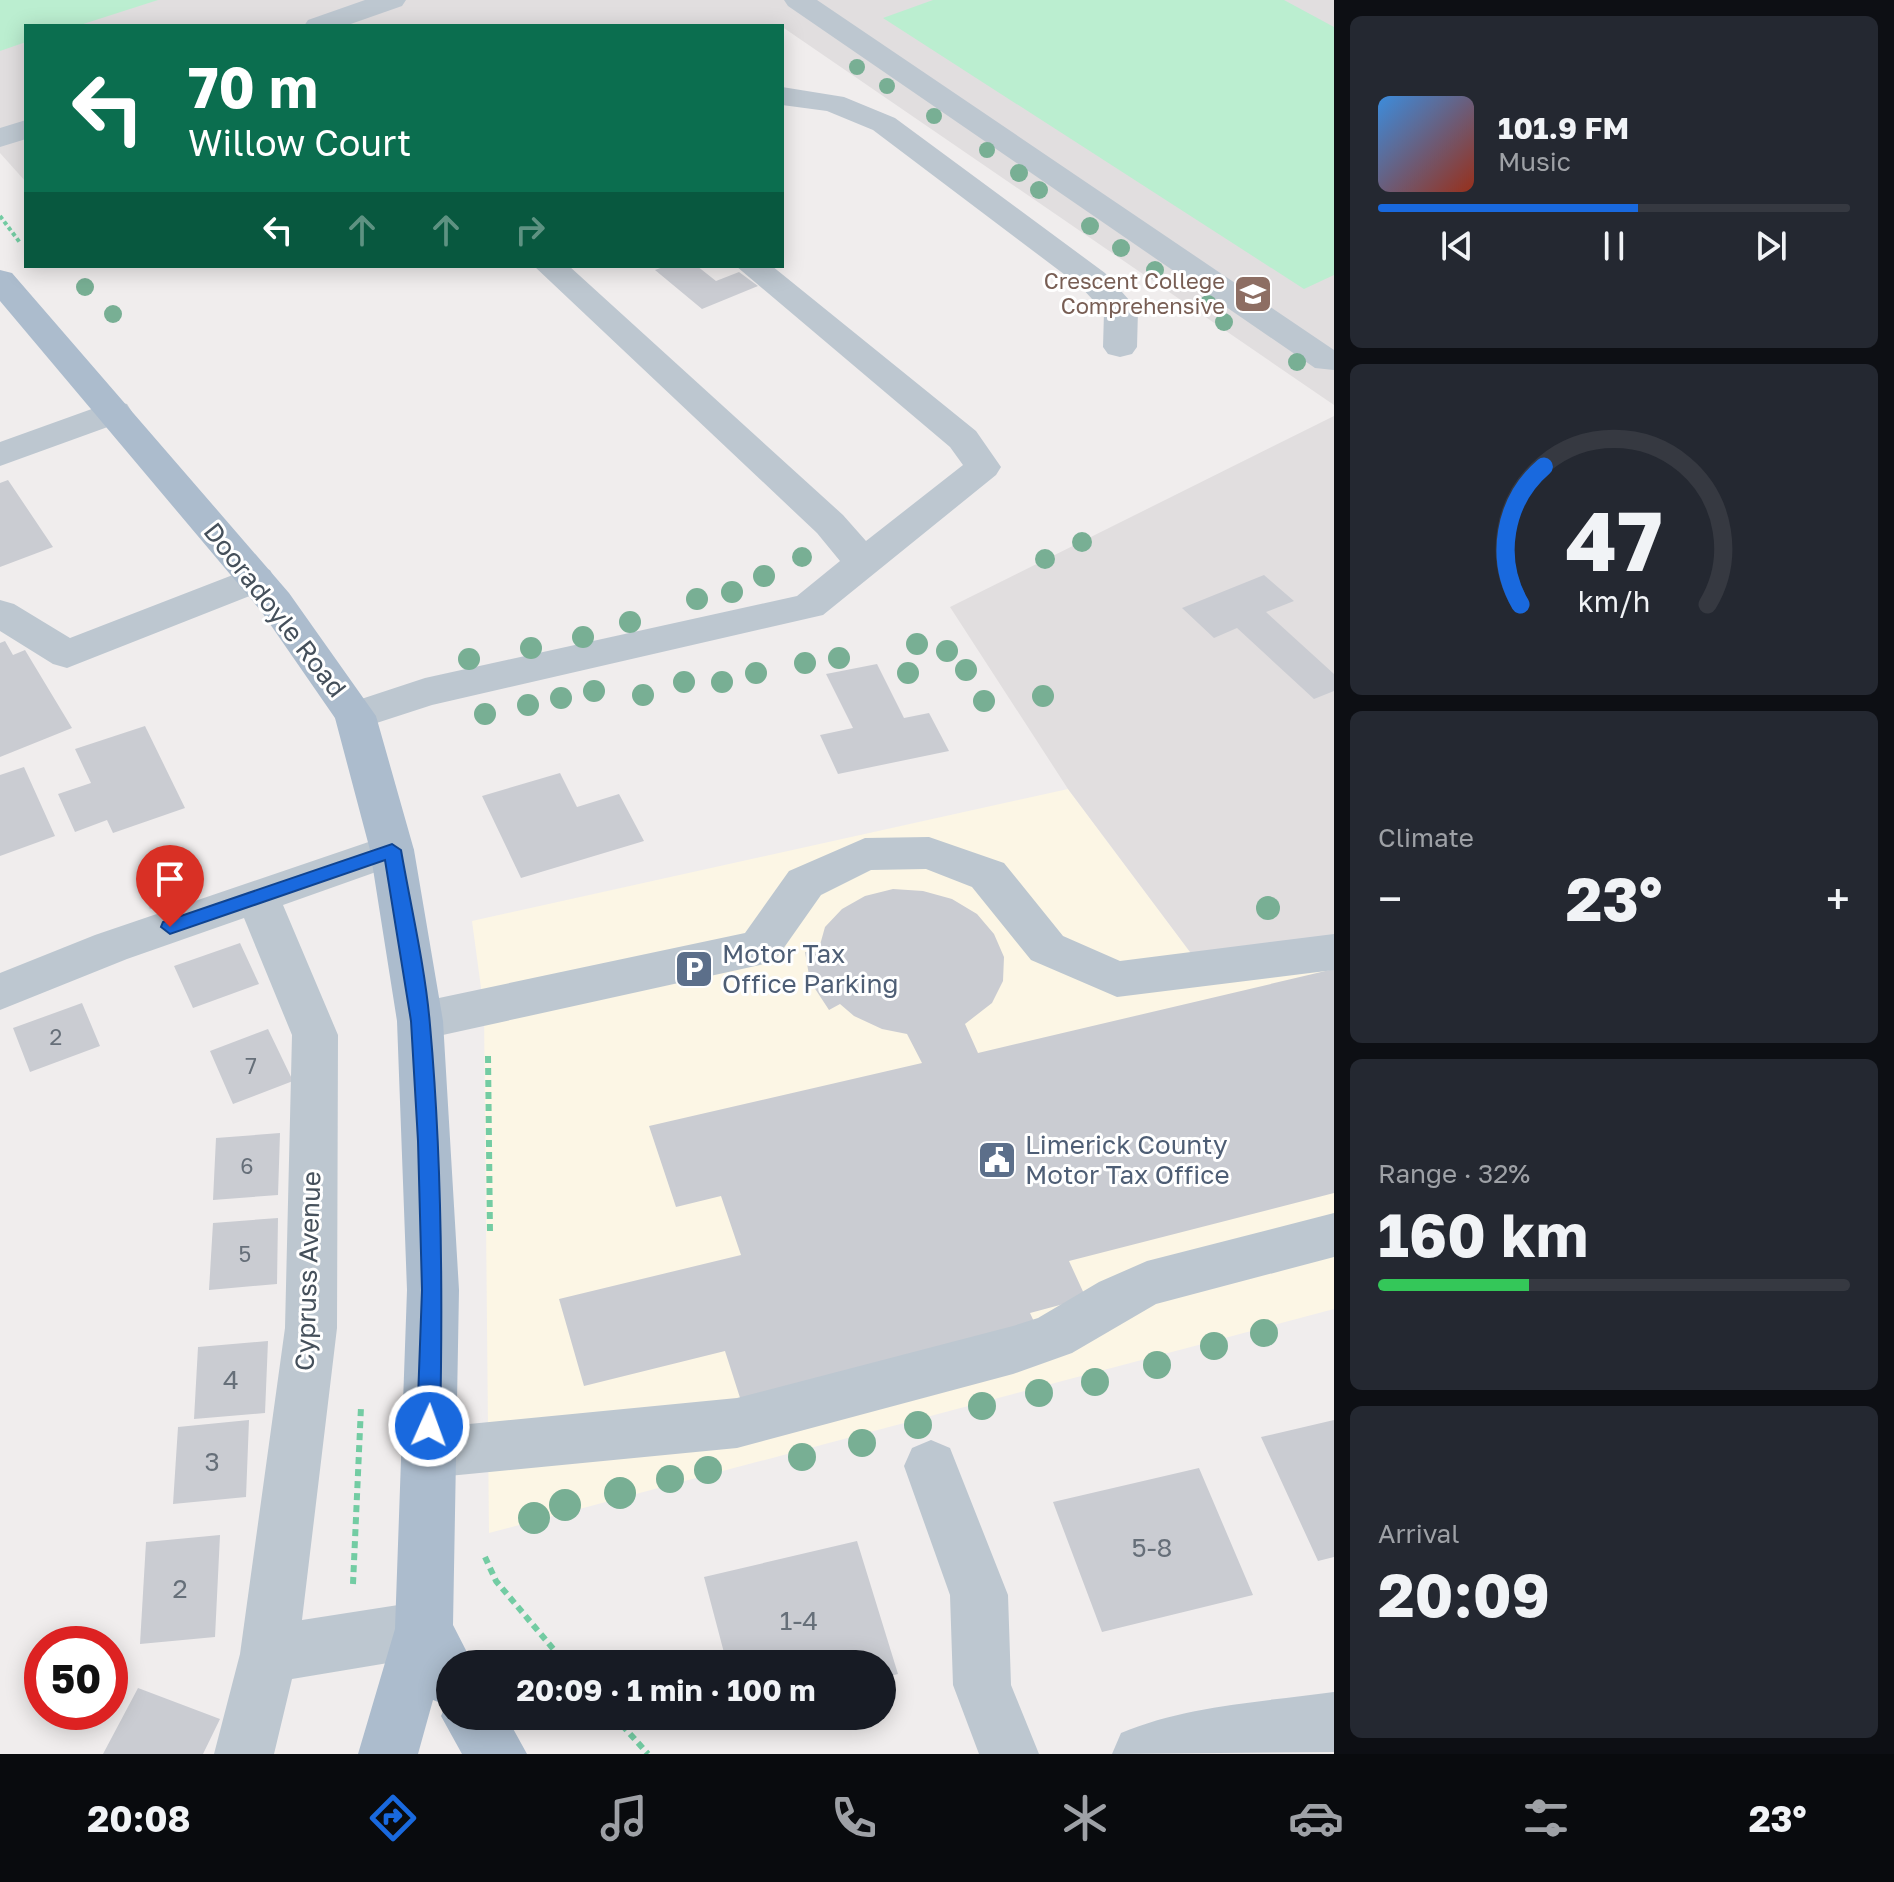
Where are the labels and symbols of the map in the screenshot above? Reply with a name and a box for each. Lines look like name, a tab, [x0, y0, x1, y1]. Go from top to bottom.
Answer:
place label: Crescent College Comprehensive	[1044, 267, 1225, 319]
school or university icon: Crescent College Comprehensive	[1232, 273, 1274, 315]
street label: Dooradoyle Road	[198, 516, 353, 703]
pin	[136, 845, 204, 927]
place label: Motor Tax Office Parking	[722, 938, 898, 999]
parking icon: Motor Tax Office Parking	[673, 948, 715, 990]
house number: 2	[50, 1023, 62, 1050]
house number: 7	[245, 1052, 257, 1079]
place label: Limerick County Motor Tax Office	[1025, 1129, 1230, 1190]
public building icon: Limerick County Motor Tax Office	[976, 1139, 1018, 1181]
house number: 6	[240, 1152, 254, 1179]
street label: Cypruss Avenue	[289, 1171, 326, 1371]
house number: 5	[239, 1240, 251, 1267]
house number: 4	[223, 1364, 239, 1395]
position arrow	[387, 1384, 471, 1468]
house number: 3	[204, 1446, 220, 1477]
house number: 5-8	[1132, 1532, 1172, 1563]
house number: 2	[172, 1573, 188, 1604]
house number: 1-4	[780, 1605, 818, 1636]
speed limit sign: 50	[24, 1626, 128, 1730]

